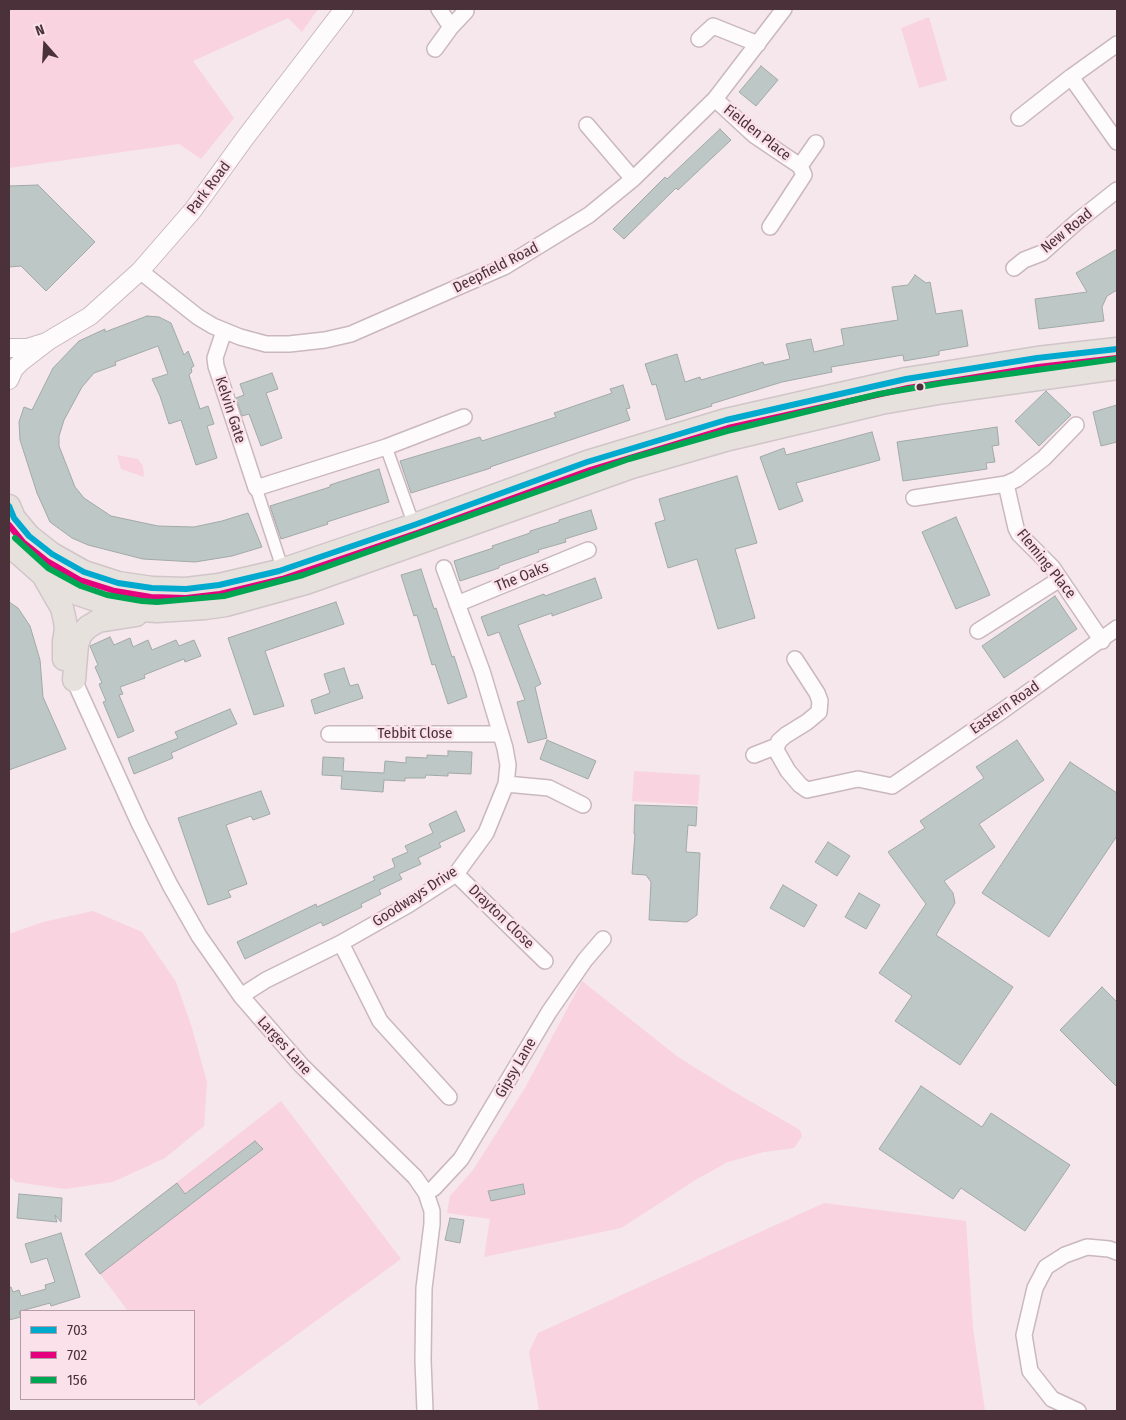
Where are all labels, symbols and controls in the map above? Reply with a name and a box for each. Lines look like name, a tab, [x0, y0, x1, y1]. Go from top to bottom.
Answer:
north arrow	[20, 20, 70, 70]
text: N	[33, 21, 47, 40]
street label: Fielden Place	[720, 101, 794, 165]
street label: Park Road	[183, 158, 235, 218]
street label: New Road	[1038, 205, 1096, 257]
street label: Deepfield Road	[450, 239, 542, 297]
street label: Kelvin Gate	[211, 374, 249, 446]
unlabelled marker	[915, 382, 925, 392]
street label: Fleming Place	[1013, 526, 1079, 602]
street label: The Oaks	[493, 558, 551, 596]
street label: Eastern Road	[967, 678, 1043, 738]
street label: Tebbit Close	[378, 725, 452, 743]
street label: Goodways Drive	[369, 863, 461, 931]
street label: Drayton Close	[464, 881, 538, 953]
street label: Larges Lane	[253, 1013, 315, 1079]
street label: Gipsy Lane	[492, 1035, 540, 1101]
legend	[20, 1310, 195, 1400]
text: 703	[67, 1321, 87, 1339]
text: 702	[67, 1346, 87, 1364]
text: 156	[67, 1371, 87, 1389]

